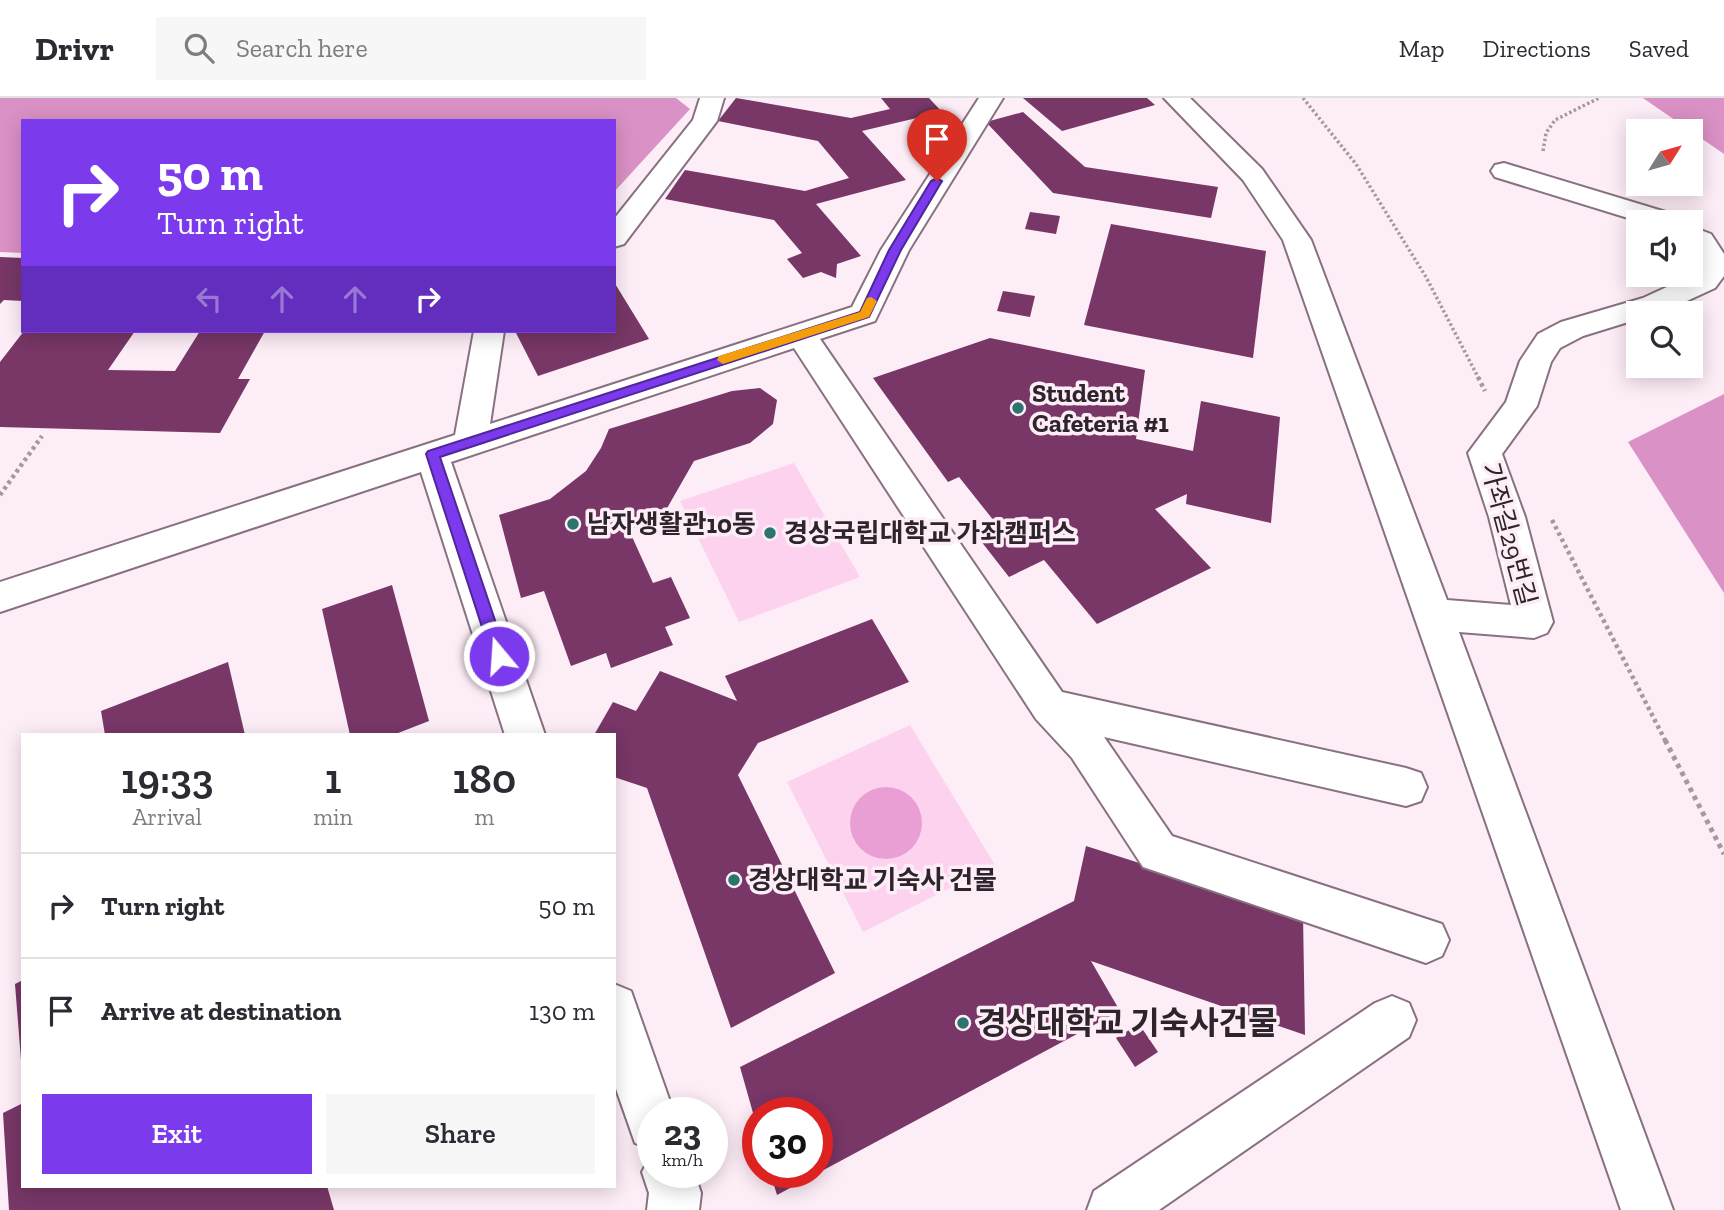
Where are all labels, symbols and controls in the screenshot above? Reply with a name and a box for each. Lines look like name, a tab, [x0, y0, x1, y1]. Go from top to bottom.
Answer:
search box	[156, 17, 646, 80]
text: Drivr	[35, 29, 114, 68]
icon: search	[180, 29, 218, 67]
text: Search here	[236, 32, 368, 64]
text: Map	[1399, 34, 1445, 63]
text: Directions	[1483, 34, 1591, 63]
text: Saved	[1629, 34, 1689, 63]
pin	[907, 109, 967, 181]
north arrow	[1626, 119, 1703, 196]
map controls	[1626, 119, 1703, 378]
icon: arrive	[918, 120, 956, 158]
text: 50 m	[157, 144, 263, 203]
icon: right	[42, 147, 133, 238]
text: Turn right	[157, 204, 304, 242]
button: sound	[1626, 210, 1703, 287]
icon: left	[190, 280, 228, 318]
icon: ahead	[263, 280, 301, 318]
icon: ahead	[336, 280, 374, 318]
icon: right	[409, 280, 447, 318]
button: search	[1626, 301, 1703, 378]
place label: Student Cafeteria #1	[1032, 377, 1169, 439]
marker: Student Cafeteria #1	[1010, 400, 1026, 416]
street label: 가좌길29번길	[1475, 459, 1543, 609]
place label: 남자생활관10동	[587, 508, 756, 540]
marker: 남자생활관10동	[565, 516, 581, 532]
place label: 경상국립대학교 가좌캠퍼스	[784, 517, 1076, 549]
marker: 경상국립대학교 가좌캠퍼스	[762, 525, 778, 541]
position arrow	[462, 619, 536, 693]
text: 19:33	[121, 753, 213, 804]
text: 1	[325, 753, 341, 804]
text: 180	[453, 753, 516, 804]
text: Arrival	[132, 803, 202, 831]
text: min	[313, 803, 353, 831]
text: m	[474, 803, 494, 831]
place label: 경상대학교 기숙사 건물	[748, 864, 997, 896]
marker: 경상대학교 기숙사 건물	[726, 872, 742, 888]
icon: right	[42, 887, 80, 925]
text: Turn right	[101, 890, 224, 922]
text: 50 m	[538, 890, 595, 922]
icon: arrive	[42, 992, 80, 1030]
text: Arrive at destination	[101, 995, 341, 1027]
text: 130 m	[529, 995, 595, 1027]
place label: 경상대학교 기숙사건물	[977, 1004, 1277, 1042]
marker: 경상대학교 기숙사건물	[955, 1015, 971, 1031]
button: Exit	[42, 1094, 312, 1174]
button: Share	[326, 1094, 595, 1174]
speed limit sign: 30	[742, 1097, 833, 1188]
text: 23	[664, 1112, 701, 1154]
text: km/h	[662, 1149, 703, 1171]

